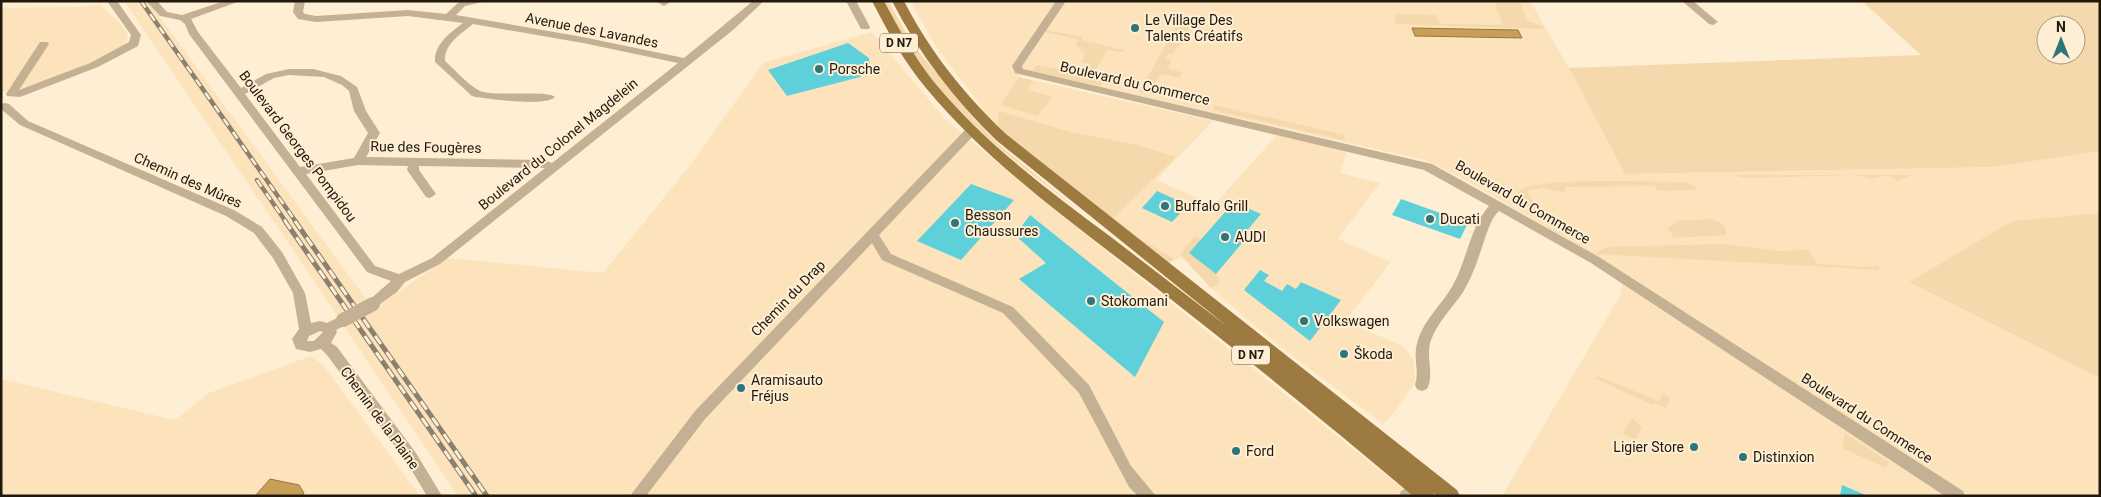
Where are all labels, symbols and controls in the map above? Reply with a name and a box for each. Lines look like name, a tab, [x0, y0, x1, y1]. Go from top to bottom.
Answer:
street label: Avenue des Lavandes	[524, 9, 660, 51]
place label: Le Village Des Talents Créatifs	[1145, 12, 1243, 44]
north arrow	[2036, 15, 2086, 65]
text: N	[2056, 19, 2066, 35]
marker: Le Village Des Talents Créatifs	[1129, 22, 1141, 34]
road number: D N7	[880, 34, 918, 52]
street label: Boulevard du Commerce	[1059, 58, 1211, 108]
place label: Porsche	[829, 61, 880, 77]
marker: Porsche	[813, 63, 825, 75]
street label: Boulevard Georges Pompidou	[236, 67, 360, 225]
street label: Boulevard du Colonel Magdelein	[475, 75, 641, 213]
street label: Rue des Fougères	[370, 138, 482, 156]
street label: Chemin des Mûres	[132, 149, 244, 211]
street label: Boulevard du Commerce	[1453, 157, 1593, 247]
place label: Buffalo Grill	[1175, 198, 1248, 214]
marker: Buffalo Grill	[1159, 200, 1171, 212]
place label: Besson Chaussures	[965, 207, 1039, 239]
place label: Ducati	[1440, 211, 1480, 227]
marker: Ducati	[1424, 213, 1436, 225]
marker: Besson Chaussures	[949, 217, 961, 229]
place label: AUDI	[1235, 229, 1266, 245]
marker: AUDI	[1219, 231, 1231, 243]
street label: Chemin du Drap	[748, 257, 828, 339]
place label: Stokomani	[1101, 293, 1168, 309]
marker: Stokomani	[1085, 295, 1097, 307]
place label: Volkswagen	[1314, 313, 1389, 329]
marker: Volkswagen	[1298, 315, 1310, 327]
place label: Škoda	[1354, 345, 1393, 362]
road number: D N7	[1232, 346, 1270, 364]
marker: Škoda	[1338, 348, 1350, 360]
street label: Chemin de la Plaine	[337, 364, 423, 472]
street label: Boulevard du Commerce	[1798, 370, 1936, 466]
place label: Aramisauto Fréjus	[751, 372, 823, 404]
marker: Aramisauto Fréjus	[735, 382, 747, 394]
place label: Ligier Store	[1613, 439, 1684, 455]
marker: Ligier Store	[1688, 441, 1700, 453]
place label: Ford	[1246, 443, 1274, 459]
marker: Ford	[1230, 445, 1242, 457]
place label: Distinxion	[1753, 449, 1815, 465]
marker: Distinxion	[1737, 451, 1749, 463]

